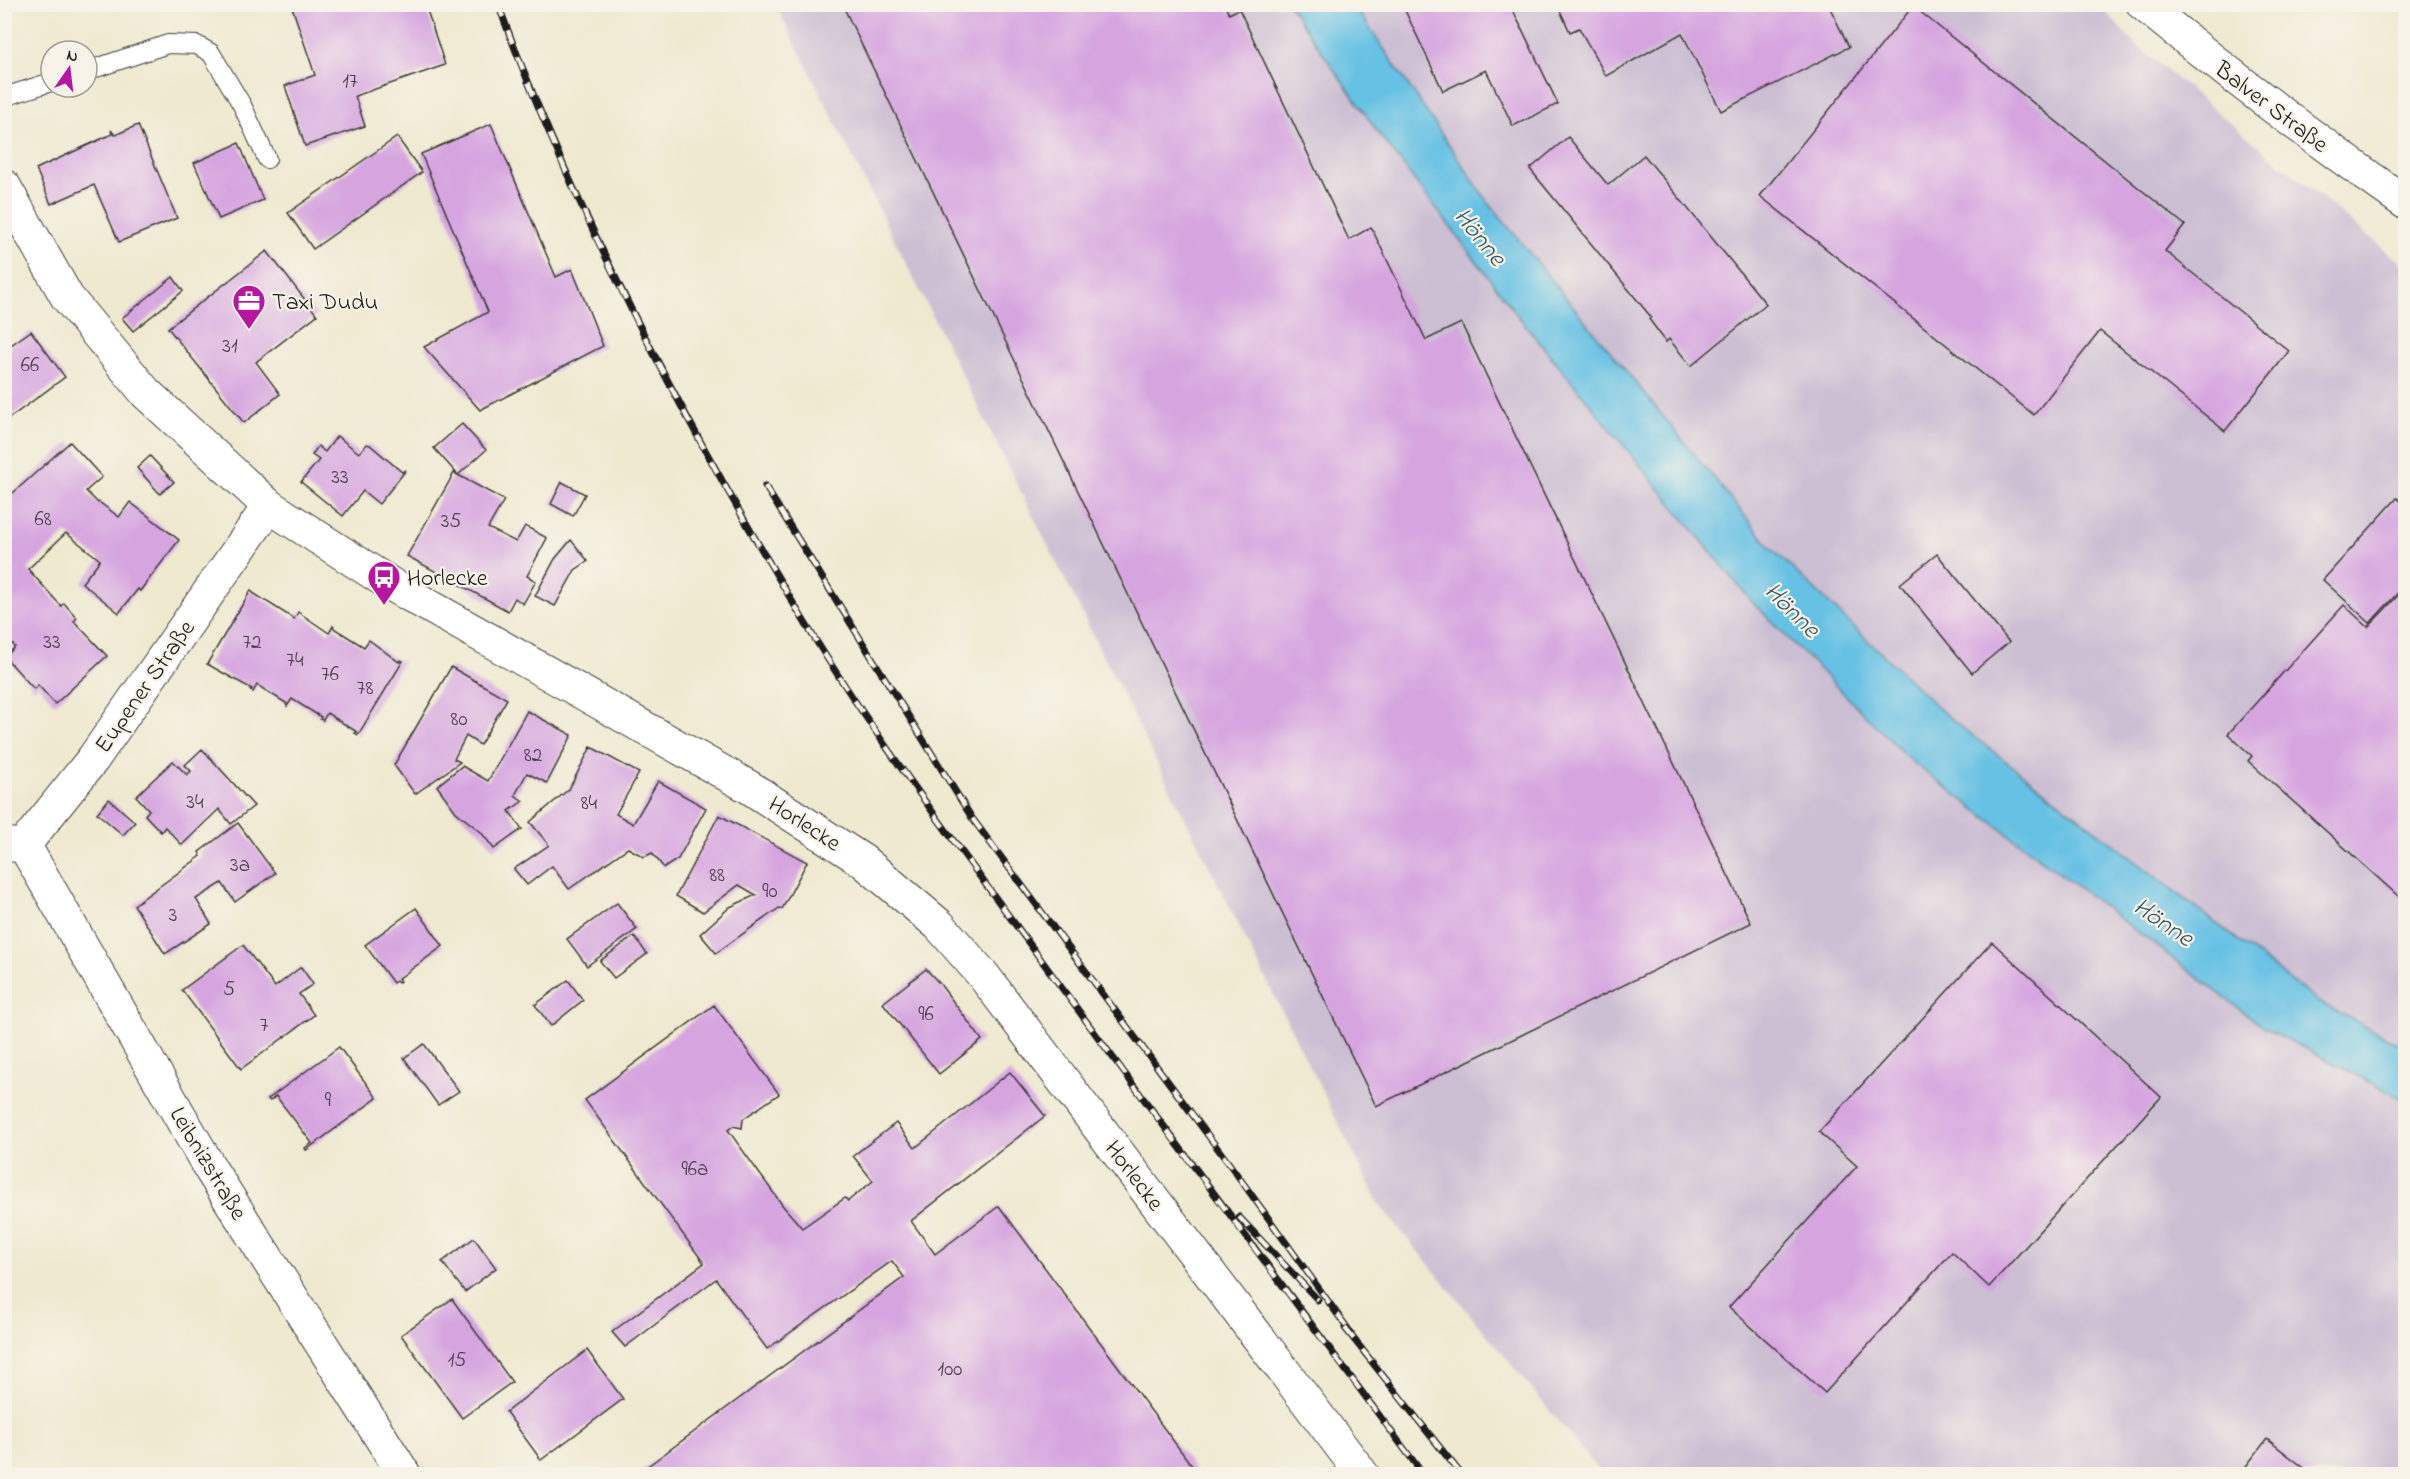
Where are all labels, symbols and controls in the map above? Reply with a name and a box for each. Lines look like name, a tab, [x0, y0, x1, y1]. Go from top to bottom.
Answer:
north arrow	[39, 39, 99, 99]
text: N	[64, 43, 80, 69]
street label: Balver Straße	[2205, 53, 2335, 163]
house number: 17	[342, 67, 358, 97]
water label: Hönne	[1443, 200, 1515, 277]
office icon: Taxi Dudu	[231, 283, 267, 330]
place label: Taxi Dudu	[272, 286, 378, 321]
house number: 31	[222, 332, 238, 362]
house number: 66	[21, 351, 39, 381]
house number: 33	[331, 463, 349, 493]
house number: 68	[34, 505, 52, 535]
house number: 35	[441, 507, 461, 537]
bus stop icon: Horlecke	[366, 559, 402, 606]
place label: Horlecke	[407, 562, 488, 597]
water label: Hönne	[1754, 574, 1829, 649]
street label: Eupener Straße	[87, 614, 205, 761]
house number: 33	[43, 628, 61, 658]
house number: 72	[242, 628, 262, 658]
house number: 74	[286, 646, 304, 676]
house number: 76	[321, 660, 339, 690]
house number: 78	[357, 674, 373, 704]
house number: 80	[451, 705, 467, 735]
house number: 82	[524, 741, 542, 771]
house number: 34	[186, 788, 204, 818]
street label: Horlecke	[760, 788, 847, 862]
house number: 84	[581, 789, 598, 819]
house number: 3a	[230, 851, 250, 881]
house number: 88	[709, 861, 725, 891]
house number: 90	[762, 877, 778, 907]
water label: Hönne	[2124, 889, 2201, 958]
house number: 3	[169, 901, 177, 931]
house number: 5	[223, 975, 235, 1005]
house number: 96	[918, 1000, 934, 1030]
house number: 7	[260, 1011, 269, 1041]
house number: 9	[325, 1086, 332, 1116]
street label: Leibnizstraße	[159, 1101, 255, 1228]
street label: Horlecke	[1095, 1134, 1171, 1219]
house number: 96a	[682, 1155, 708, 1185]
house number: 15	[448, 1346, 466, 1376]
house number: 100	[938, 1355, 962, 1385]

